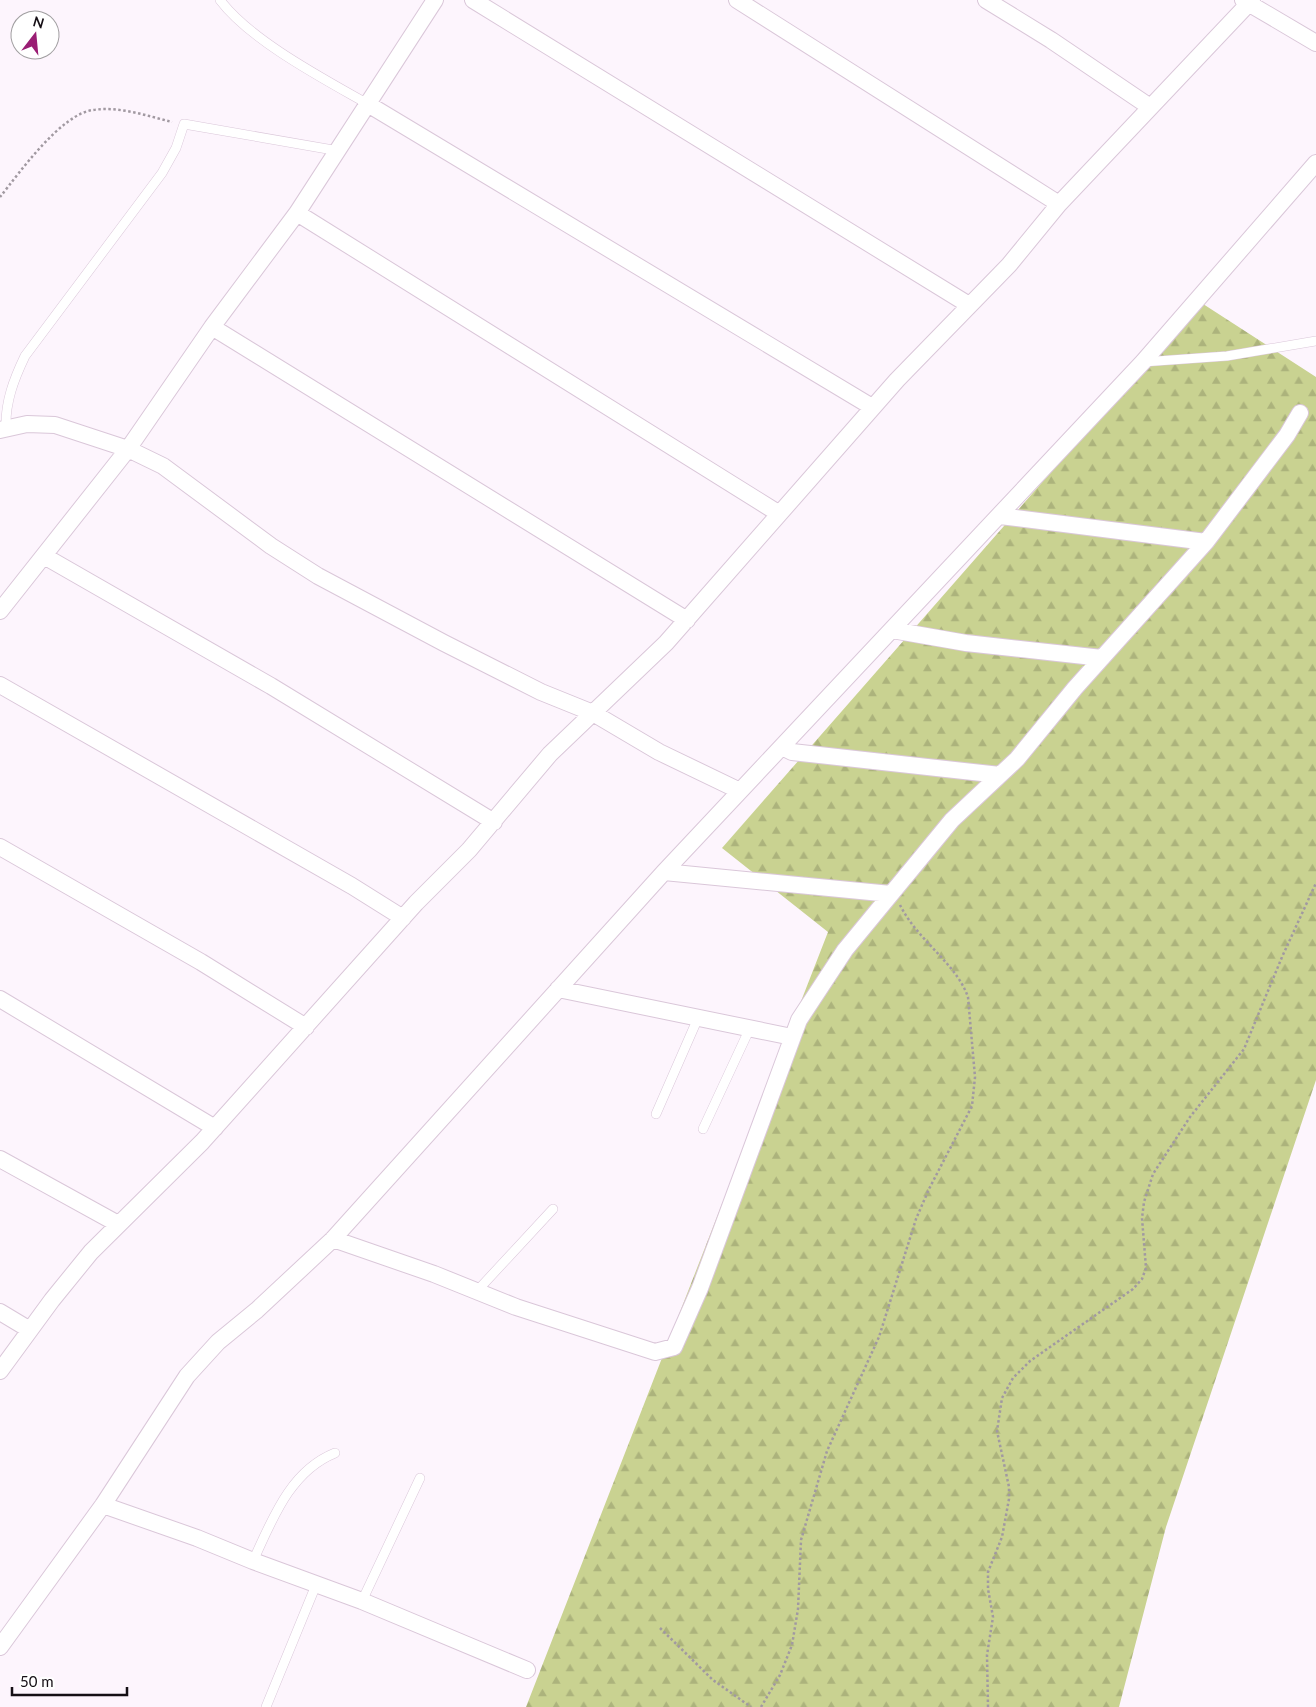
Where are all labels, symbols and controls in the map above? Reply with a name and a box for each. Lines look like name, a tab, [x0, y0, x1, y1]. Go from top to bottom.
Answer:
north arrow	[10, 10, 60, 60]
text: N	[31, 12, 46, 32]
scale bar	[12, 1664, 128, 1696]
text: 50 m	[20, 1672, 54, 1690]

